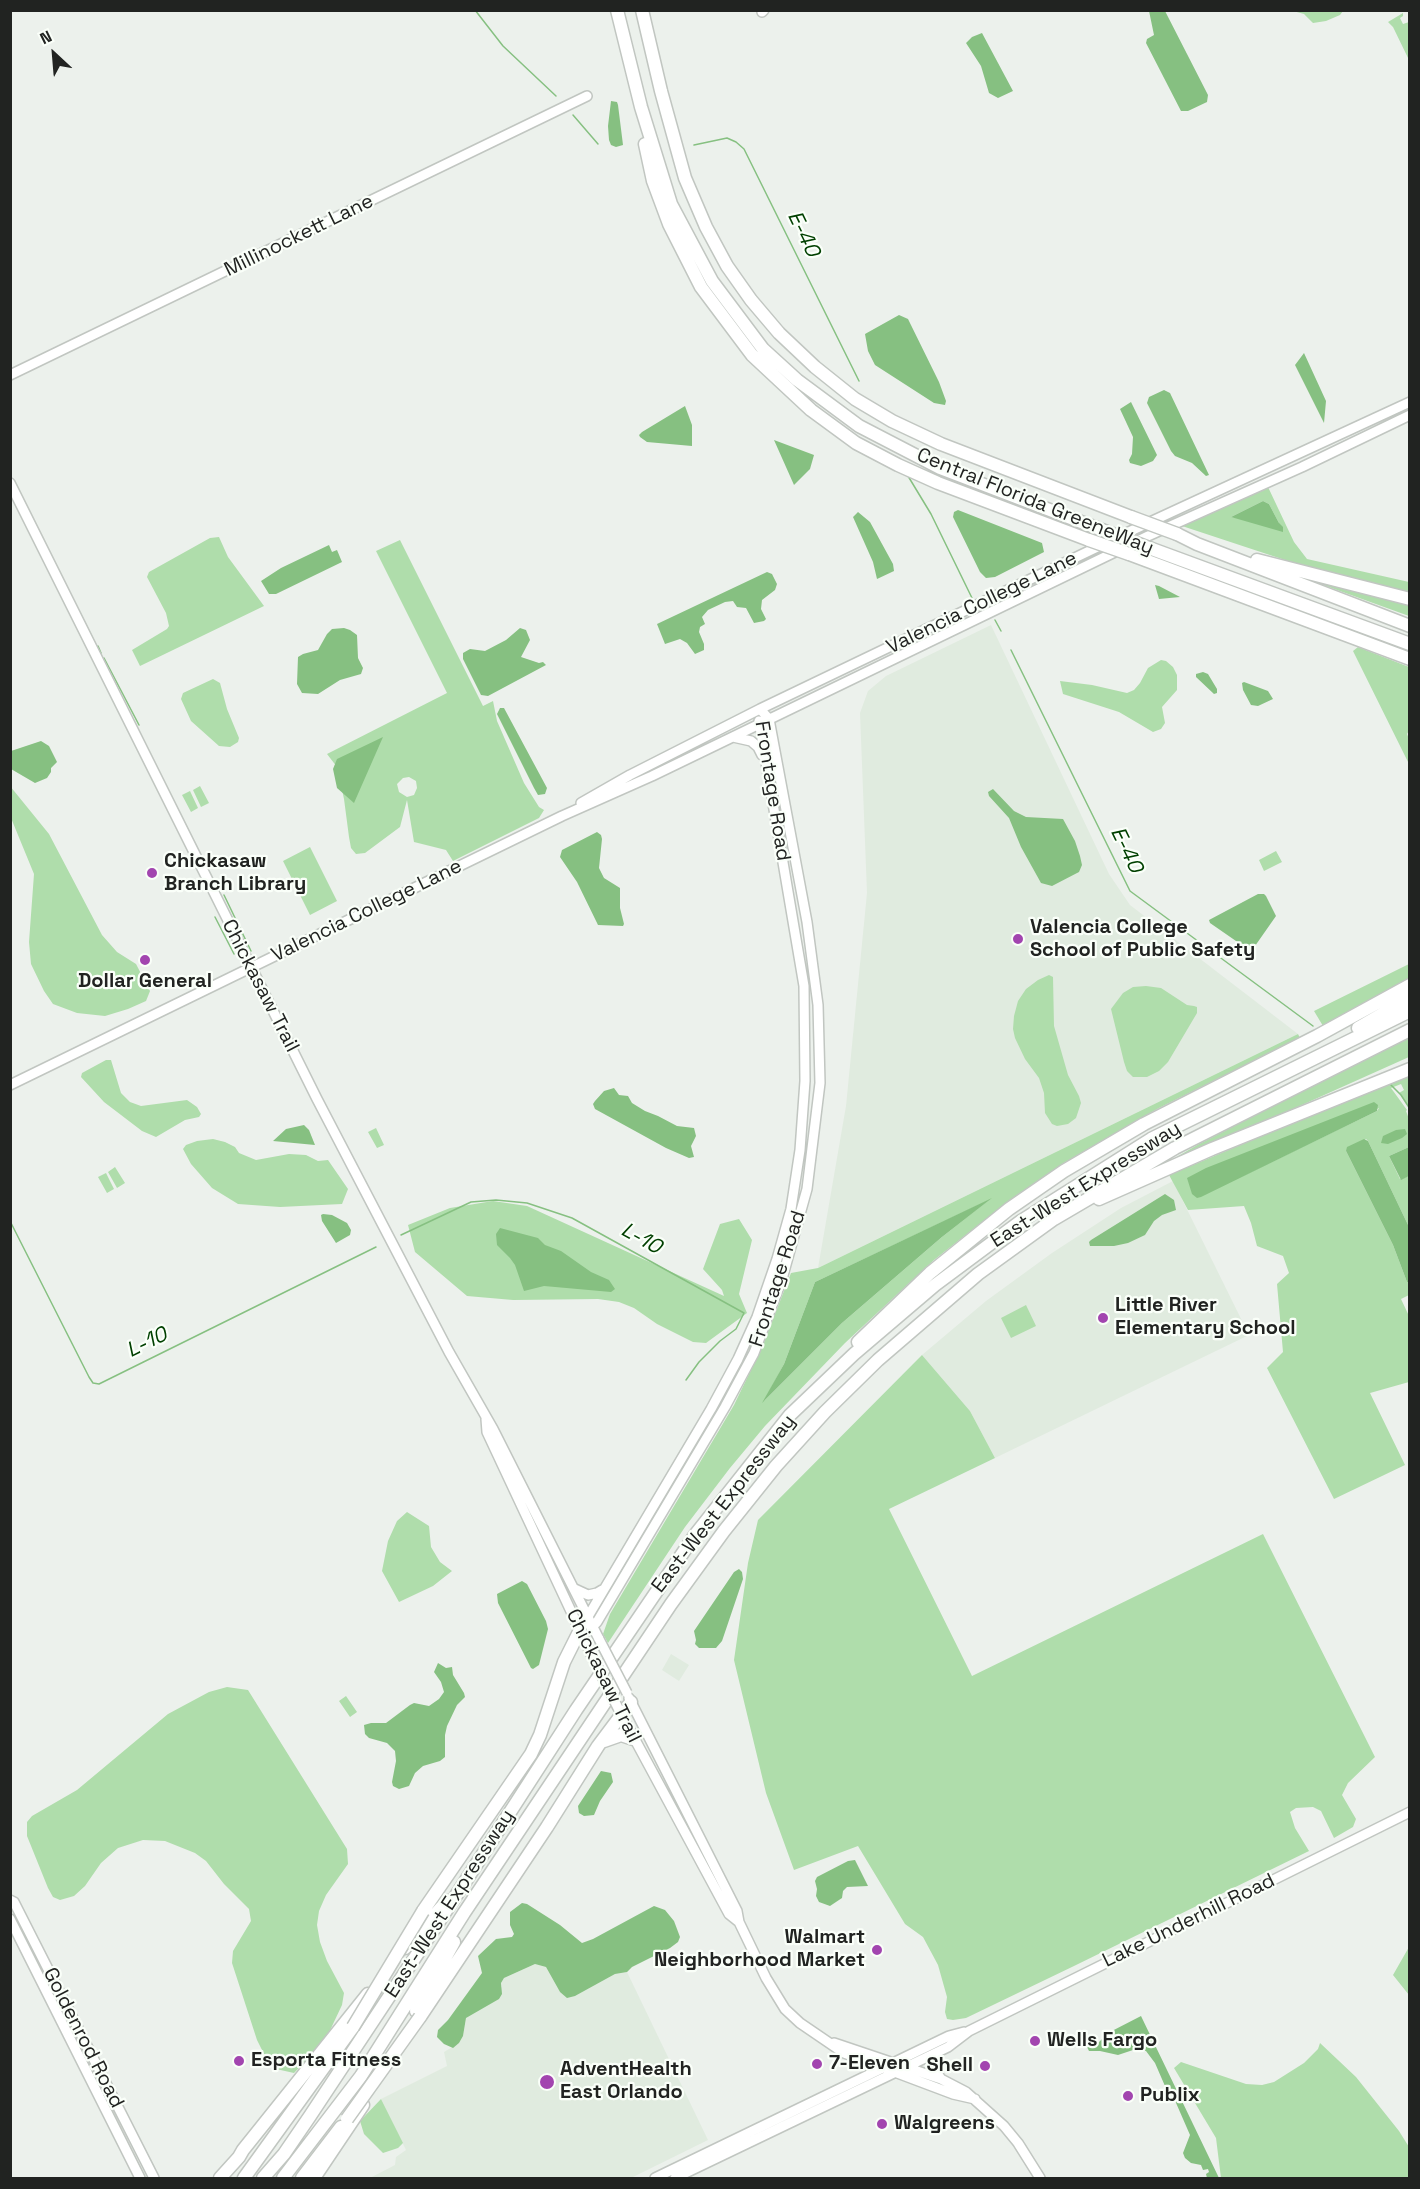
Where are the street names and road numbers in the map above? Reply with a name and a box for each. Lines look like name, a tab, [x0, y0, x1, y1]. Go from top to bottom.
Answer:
street label: Millinockett Lane	[221, 190, 377, 282]
street label: Central Florida GreeneWay	[913, 443, 1157, 561]
street label: Valencia College Lane	[883, 546, 1081, 660]
street label: Frontage Road	[749, 719, 795, 863]
street label: Valencia College Lane	[268, 854, 466, 968]
street label: Chickasaw Trail	[216, 916, 304, 1056]
street label: East-West Expressway	[987, 1117, 1185, 1253]
street label: Frontage Road	[745, 1208, 811, 1350]
street label: East-West Expressway	[647, 1410, 801, 1598]
street label: Chickasaw Trail	[560, 1605, 646, 1747]
street label: East-West Expressway	[380, 1805, 520, 2003]
street label: Lake Underhill Road	[1099, 1869, 1279, 1973]
street label: Goldenrod Road	[37, 1964, 129, 2112]

